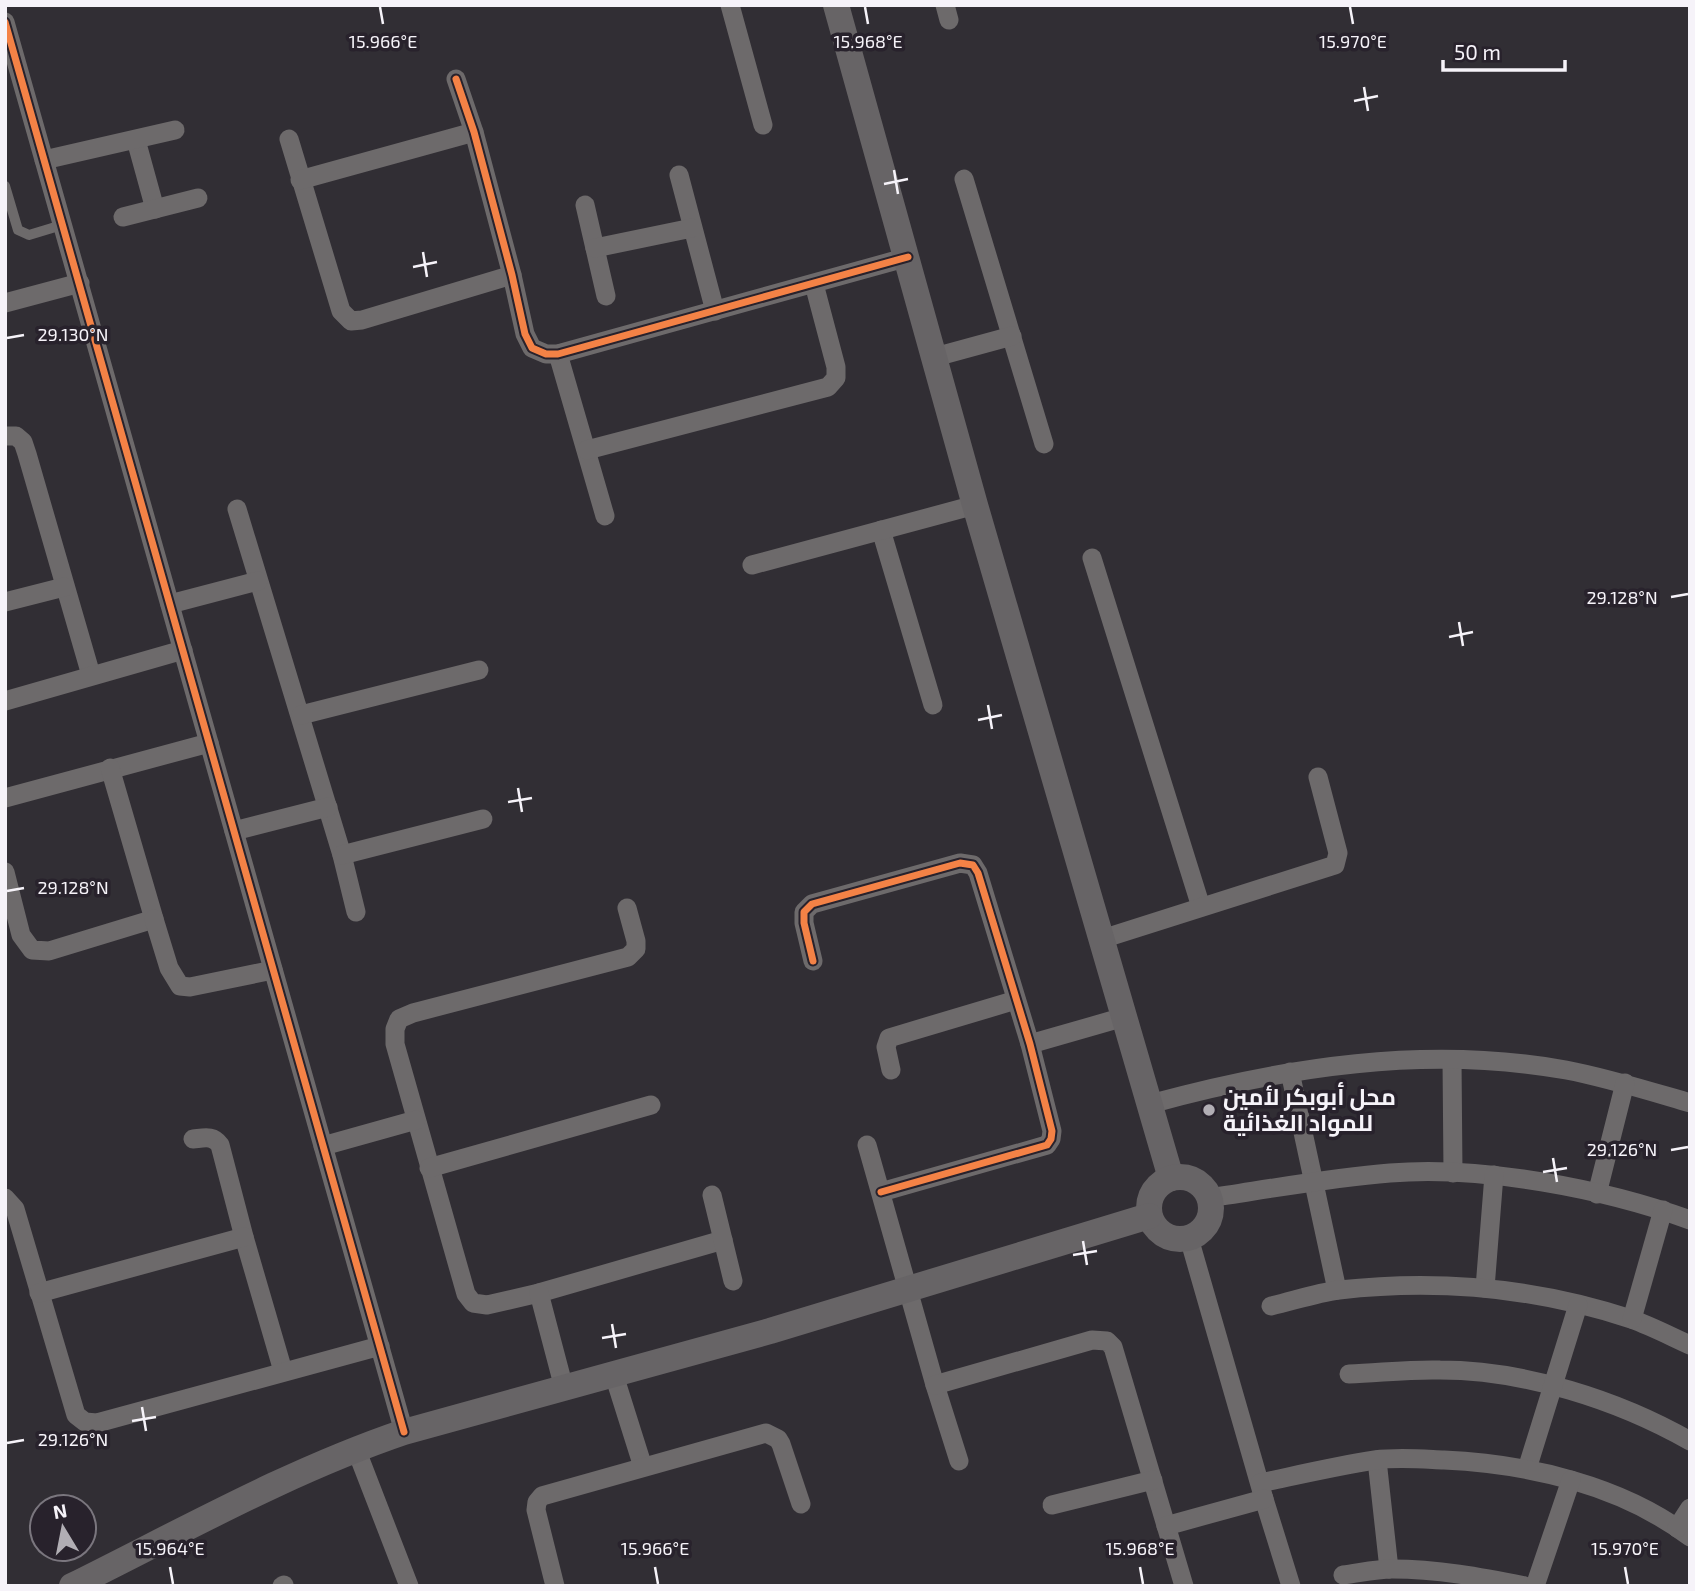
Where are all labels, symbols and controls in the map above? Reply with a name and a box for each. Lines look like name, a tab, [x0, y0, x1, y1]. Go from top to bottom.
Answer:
scale bar	[1443, 28, 1566, 72]
text: 15.966°E	[349, 30, 417, 52]
text: 15.968°E	[833, 30, 903, 52]
text: 15.970°E	[1319, 30, 1387, 52]
text: 50 m	[1454, 39, 1501, 64]
text: 29.130°N	[37, 323, 109, 345]
text: 29.128°N	[1586, 586, 1658, 608]
text: 29.128°N	[37, 876, 109, 898]
place label: محل أبوبكر لأمين للمواد الغذائية	[1223, 1082, 1396, 1137]
marker: محل أبوبكر لأمين للمواد الغذائية	[1201, 1102, 1217, 1118]
text: 29.126°N	[1587, 1138, 1657, 1160]
text: 29.126°N	[38, 1428, 108, 1450]
north arrow	[28, 1493, 98, 1563]
text: N	[51, 1498, 69, 1523]
text: 15.964°E	[135, 1537, 205, 1559]
text: 15.966°E	[621, 1537, 689, 1559]
text: 15.968°E	[1105, 1537, 1175, 1559]
text: 15.970°E	[1591, 1537, 1659, 1559]

